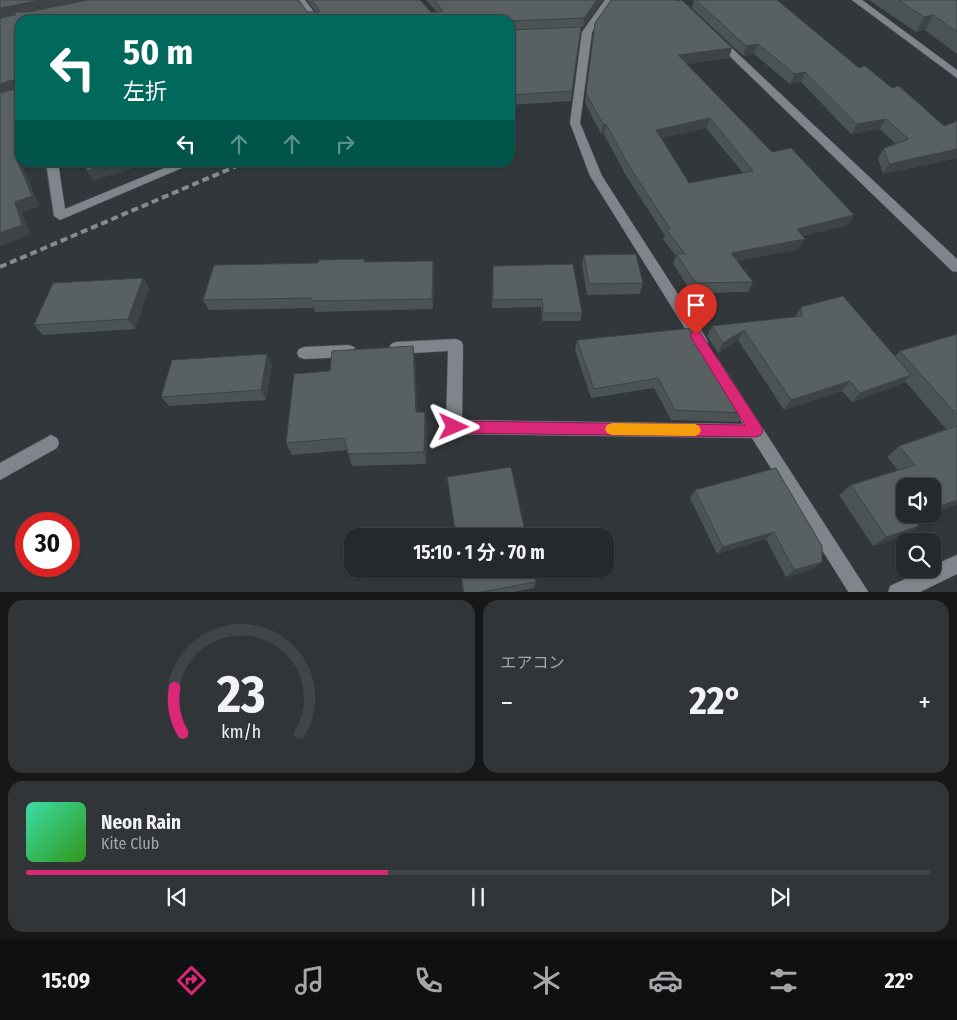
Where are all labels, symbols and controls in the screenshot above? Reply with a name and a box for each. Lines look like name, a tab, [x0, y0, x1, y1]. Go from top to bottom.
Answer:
text: 50 m	[123, 31, 193, 73]
icon: left	[40, 35, 105, 100]
text: 左折	[123, 78, 167, 105]
icon: left	[172, 130, 200, 158]
icon: ahead	[225, 130, 253, 158]
icon: ahead	[278, 130, 306, 158]
icon: right	[331, 130, 359, 158]
pin	[675, 284, 717, 335]
icon: arrive	[682, 291, 710, 319]
position arrow	[427, 400, 479, 452]
map controls	[896, 478, 941, 578]
button: sound	[896, 478, 941, 523]
speed limit sign: 30	[15, 512, 80, 577]
button: search	[896, 533, 941, 578]
text: 15:10 · 1 分 · 70 m	[413, 541, 545, 564]
text: エアコン	[501, 653, 565, 672]
text: 23	[216, 663, 266, 726]
text: 22°	[689, 678, 742, 724]
text: −	[501, 686, 513, 719]
text: +	[918, 686, 931, 719]
text: km/h	[221, 721, 261, 743]
text: Neon Rain	[101, 811, 181, 834]
text: Kite Club	[101, 834, 159, 853]
icon: previous	[163, 883, 191, 911]
icon: pause	[464, 883, 492, 911]
icon: next	[766, 883, 794, 911]
icon: directions	[174, 963, 209, 998]
icon: music	[292, 963, 327, 998]
icon: phone	[411, 963, 446, 998]
icon: climate	[529, 963, 564, 998]
icon: car	[648, 963, 683, 998]
icon: filters	[766, 963, 801, 998]
text: 15:09	[42, 967, 90, 994]
text: 22°	[884, 967, 915, 994]

